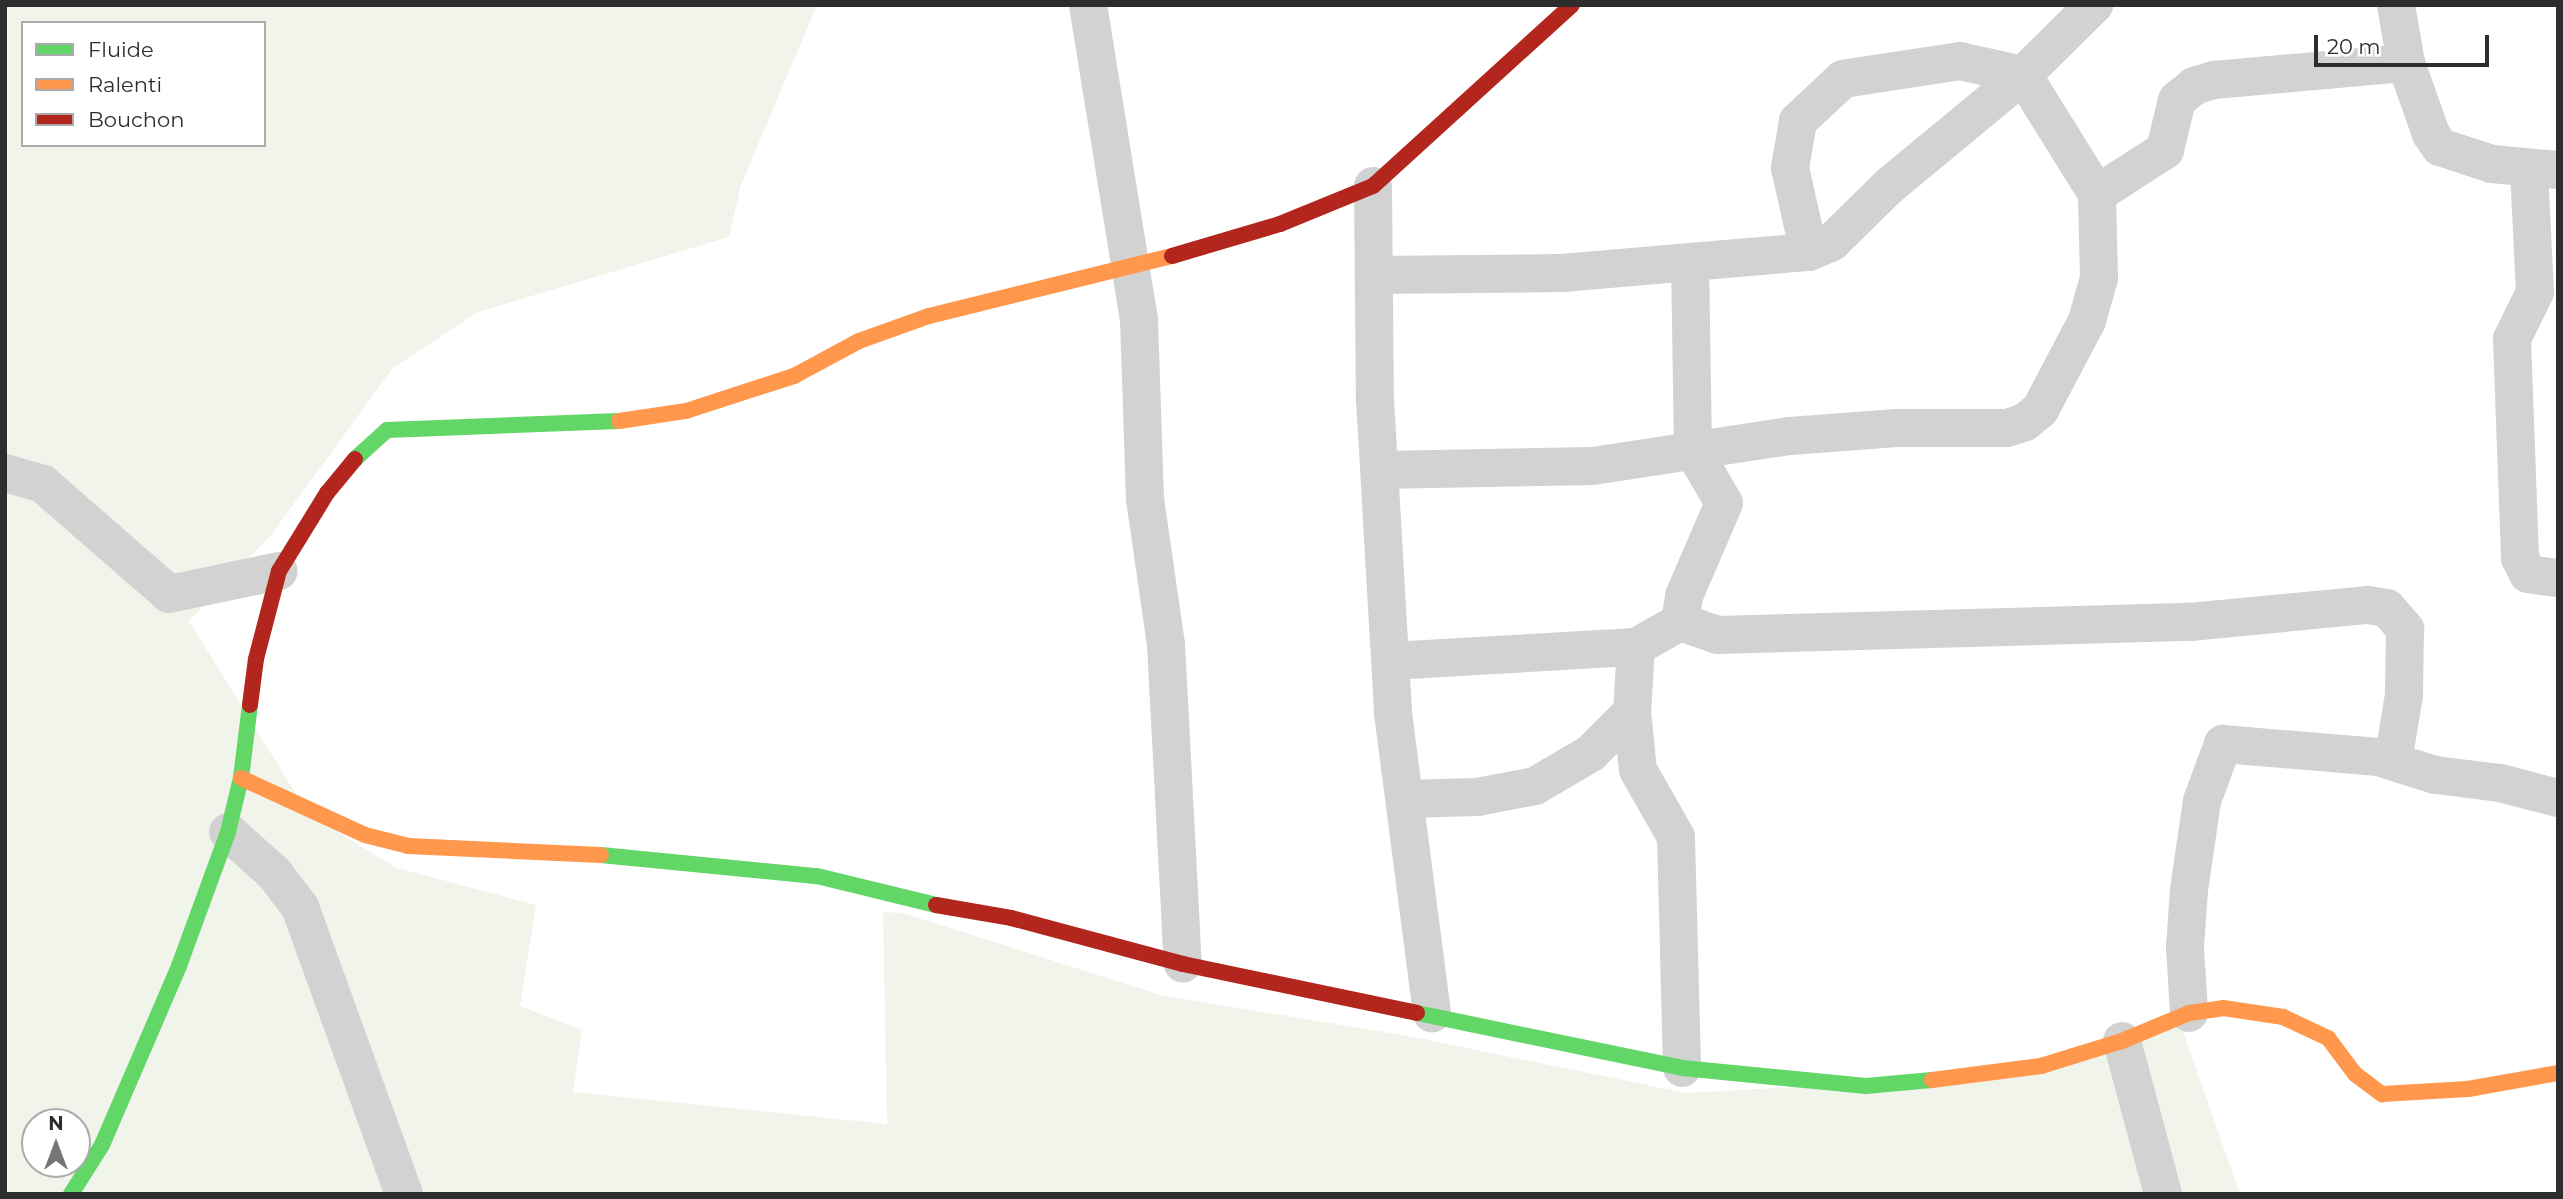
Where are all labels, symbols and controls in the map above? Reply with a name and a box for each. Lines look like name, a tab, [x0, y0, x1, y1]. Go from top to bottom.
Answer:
legend	[21, 21, 266, 147]
scale bar	[2318, 21, 2493, 65]
text: 20 m	[2327, 34, 2381, 59]
text: Fluide	[88, 37, 154, 62]
text: Ralenti	[88, 72, 162, 97]
text: Bouchon	[88, 107, 184, 132]
north arrow	[21, 1108, 91, 1178]
text: N	[48, 1112, 64, 1135]

